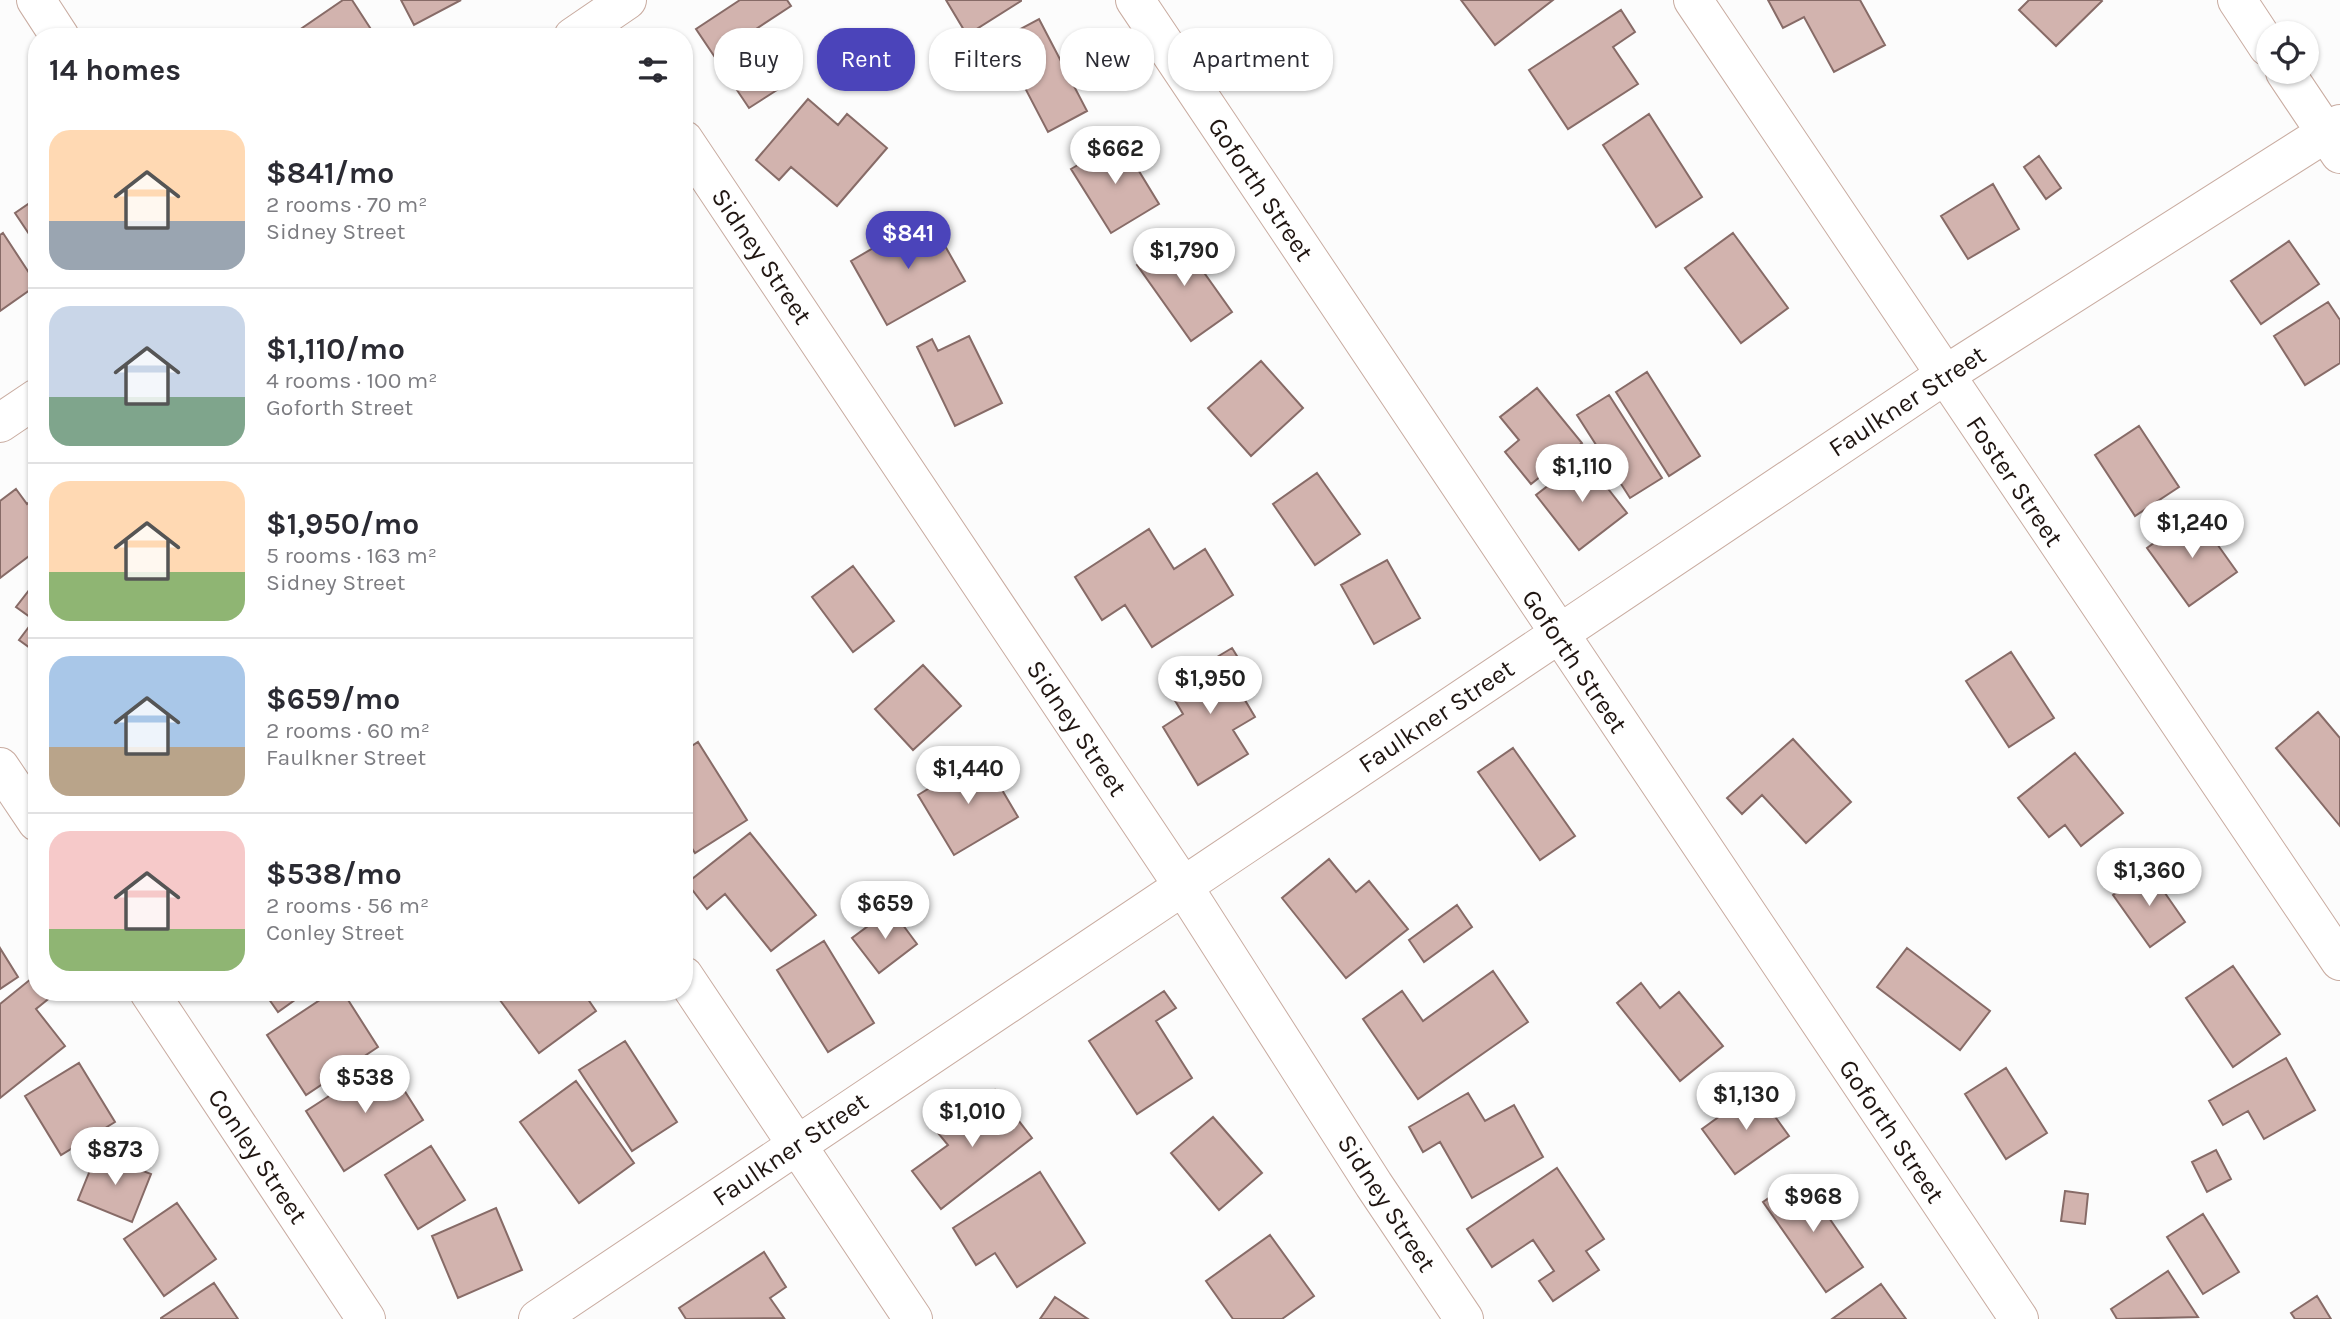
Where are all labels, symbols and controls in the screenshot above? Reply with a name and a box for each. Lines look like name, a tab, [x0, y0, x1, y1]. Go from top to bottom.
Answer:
map controls	[2256, 21, 2319, 84]
button: locate	[2256, 21, 2319, 84]
chip: Buy	[714, 28, 803, 91]
chip: Rent	[817, 28, 915, 91]
chip: Filters	[929, 28, 1046, 91]
chip: New	[1060, 28, 1154, 91]
chip: Apartment	[1168, 28, 1333, 91]
icon: filters	[634, 51, 672, 89]
text: 14 homes	[49, 52, 181, 88]
street label: Goforth Street	[1201, 112, 1320, 267]
pin: $662	[1074, 127, 1156, 186]
text: $662	[1086, 135, 1144, 162]
text: $841/mo	[266, 155, 394, 191]
icon: home	[105, 158, 189, 242]
street label: Sidney Street	[705, 182, 819, 330]
text: 2 rooms · 70 m²	[266, 191, 428, 218]
pin: $841	[867, 212, 949, 271]
text: Sidney Street	[266, 218, 405, 245]
text: $841	[882, 220, 934, 247]
pin: $1,790	[1127, 229, 1241, 288]
text: $1,790	[1149, 237, 1219, 264]
text: $1,110/mo	[266, 331, 405, 367]
icon: home	[105, 334, 189, 418]
street label: Faulkner Street	[1823, 339, 1992, 464]
text: 4 rooms · 100 m²	[266, 367, 438, 394]
text: Goforth Street	[266, 394, 413, 421]
street label: Foster Street	[1960, 410, 2070, 553]
pin: $1,110	[1525, 444, 1639, 504]
text: $1,110	[1552, 453, 1612, 480]
pin: $1,240	[2135, 500, 2249, 560]
text: $1,950/mo	[266, 506, 419, 542]
icon: home	[105, 509, 189, 593]
text: $1,240	[2156, 509, 2228, 536]
text: 5 rooms · 163 m²	[266, 542, 437, 569]
text: Sidney Street	[266, 569, 405, 596]
street label: Goforth Street	[1515, 584, 1634, 739]
street label: Faulkner Street	[1353, 653, 1520, 780]
street label: Sidney Street	[1020, 654, 1134, 802]
pin: $1,950	[1153, 656, 1267, 716]
text: $1,950	[1174, 665, 1246, 692]
text: $659/mo	[266, 681, 400, 717]
icon: home	[105, 684, 189, 768]
text: 2 rooms · 60 m²	[266, 717, 430, 744]
text: Faulkner Street	[266, 744, 426, 771]
pin: $1,440	[911, 746, 1025, 806]
text: $1,440	[932, 755, 1004, 782]
pin: $1,360	[2092, 848, 2206, 908]
text: $538/mo	[266, 856, 402, 892]
text: $1,360	[2113, 857, 2185, 884]
icon: home	[105, 859, 189, 943]
pin: $659	[844, 881, 926, 941]
text: $659	[856, 890, 914, 917]
text: 2 rooms · 56 m²	[266, 892, 429, 919]
text: Conley Street	[266, 919, 404, 946]
street label: Goforth Street	[1832, 1054, 1951, 1209]
pin: $538	[324, 1056, 406, 1115]
text: $538	[336, 1064, 394, 1091]
pin: $1,130	[1689, 1072, 1803, 1132]
text: $1,130	[1713, 1081, 1779, 1108]
street label: Conley Street	[201, 1083, 314, 1230]
street label: Faulkner Street	[707, 1086, 874, 1213]
pin: $1,010	[915, 1090, 1029, 1149]
text: $1,010	[938, 1098, 1006, 1125]
pin: $873	[74, 1128, 156, 1187]
street label: Sidney Street	[1331, 1129, 1443, 1278]
text: $873	[87, 1136, 143, 1163]
pin: $968	[1772, 1174, 1854, 1234]
text: $968	[1784, 1183, 1842, 1210]

